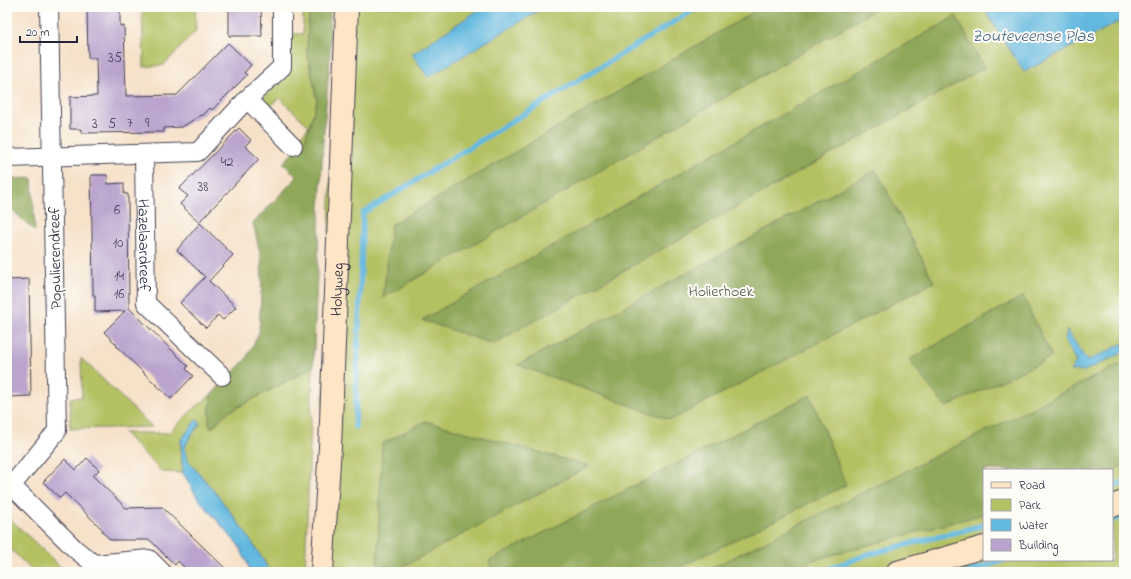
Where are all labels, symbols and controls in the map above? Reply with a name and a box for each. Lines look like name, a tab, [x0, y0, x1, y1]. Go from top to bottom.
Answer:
scale bar	[20, 18, 77, 44]
text: 20 m	[26, 24, 49, 42]
water label: Zouteveense Plas	[972, 24, 1094, 49]
house number: 35	[108, 48, 122, 69]
house number: 7	[127, 113, 133, 134]
house number: 9	[145, 113, 150, 134]
house number: 3	[92, 114, 98, 135]
house number: 5	[108, 114, 116, 135]
house number: 42	[221, 152, 233, 173]
house number: 38	[197, 177, 209, 198]
street label: Hazelaardreef	[131, 199, 156, 292]
house number: 6	[114, 200, 120, 221]
street label: Populierendreef	[43, 206, 69, 310]
house number: 10	[113, 233, 123, 254]
street label: Holyweg	[325, 262, 351, 317]
house number: 14	[114, 266, 124, 287]
park label: Holierhoek	[689, 280, 754, 304]
house number: 16	[114, 284, 124, 305]
legend	[983, 469, 1113, 561]
text: Road	[1019, 477, 1045, 495]
text: Park	[1019, 497, 1041, 515]
text: Water	[1019, 517, 1048, 535]
text: Building	[1018, 537, 1058, 556]

